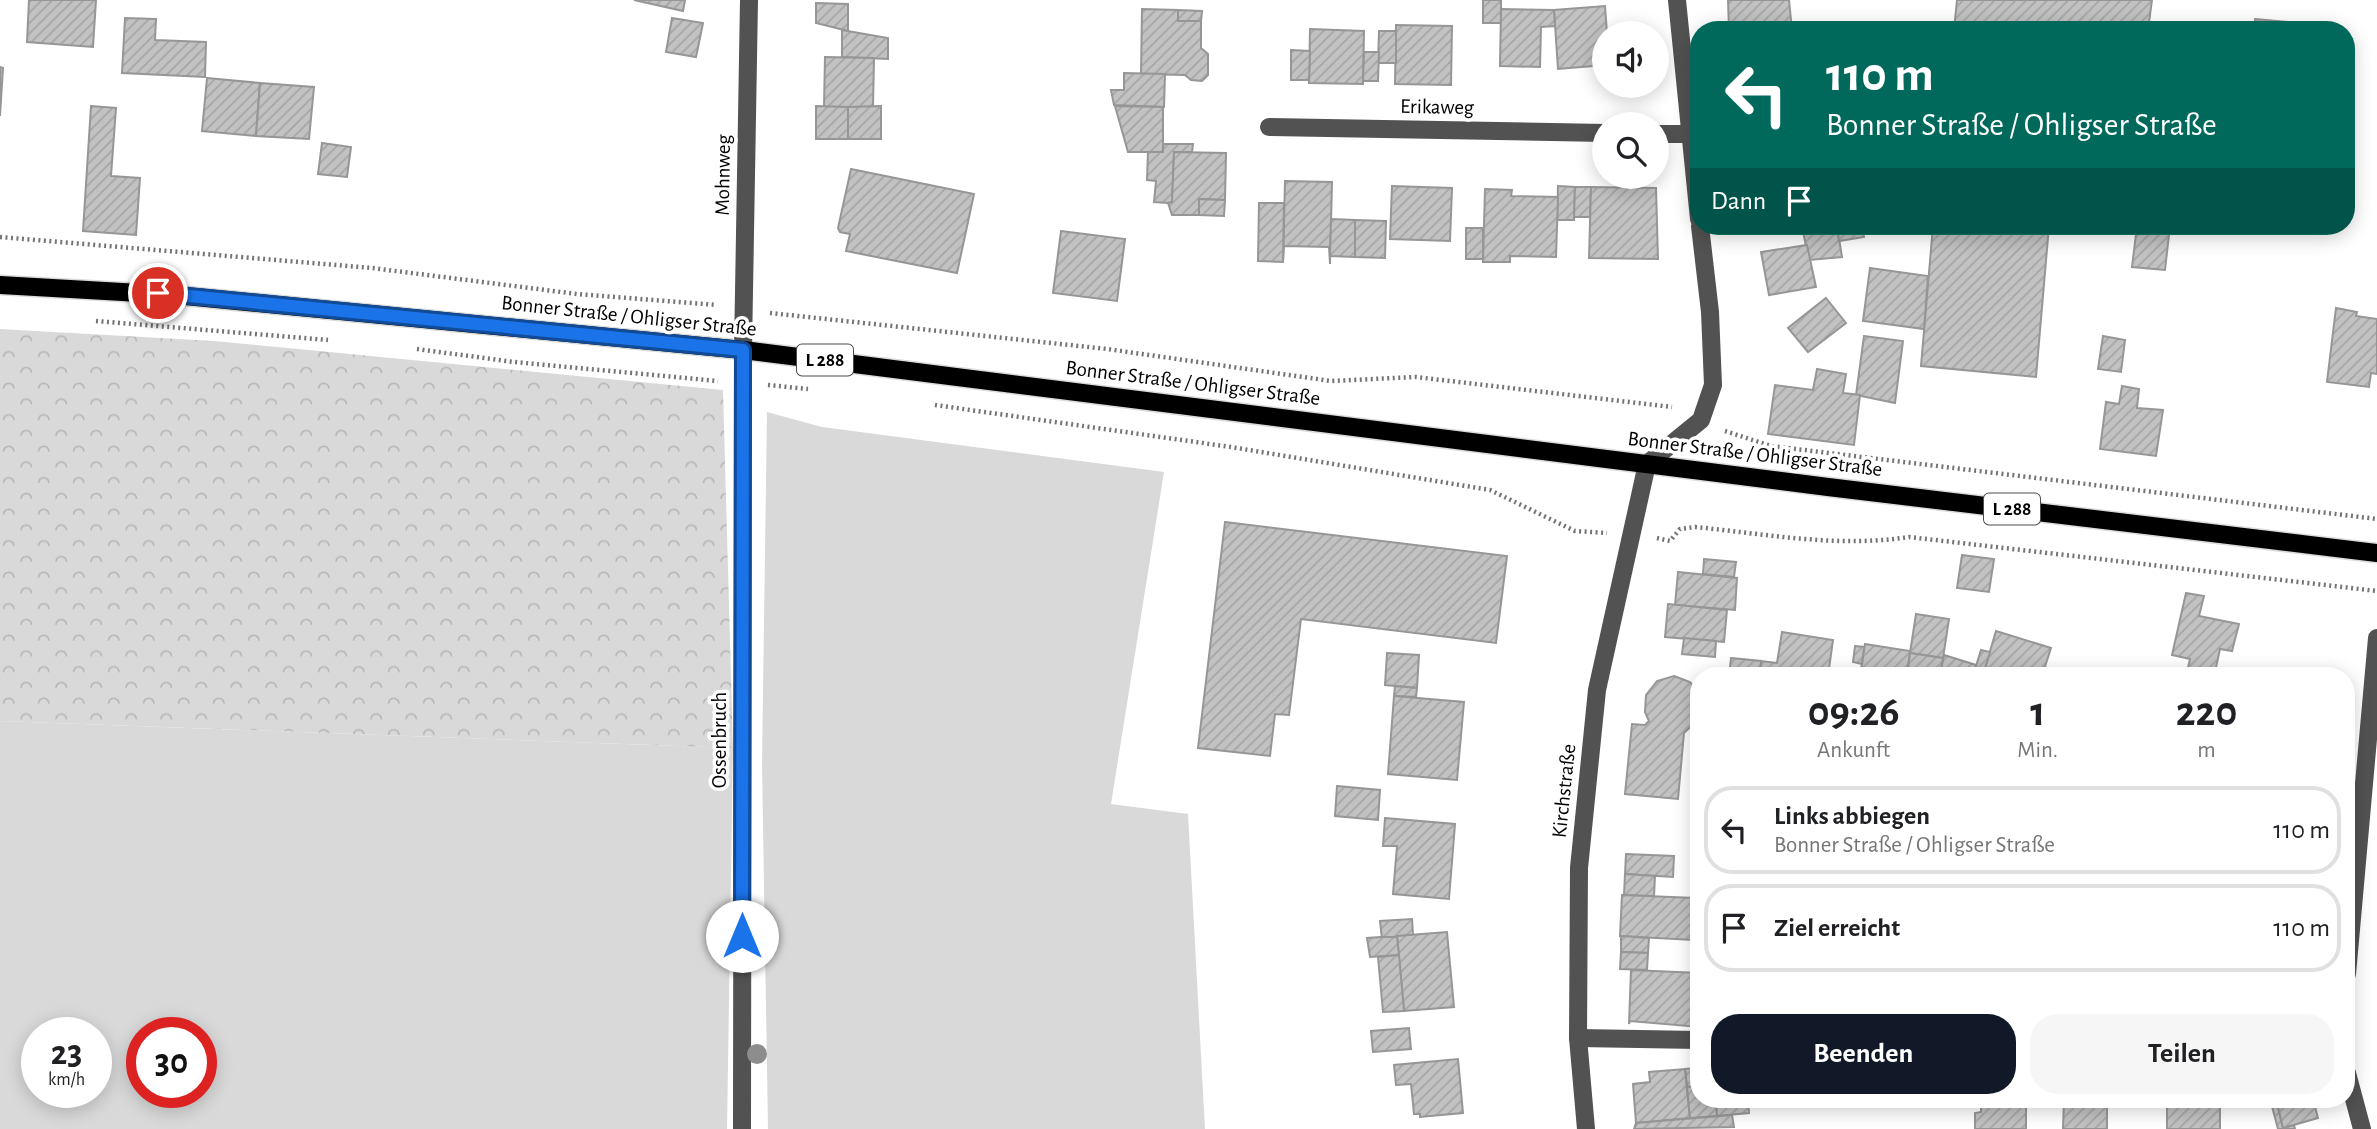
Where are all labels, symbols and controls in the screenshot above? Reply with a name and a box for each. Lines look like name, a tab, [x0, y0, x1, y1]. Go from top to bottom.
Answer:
map controls	[1592, 21, 1669, 189]
button: sound	[1592, 21, 1669, 98]
icon: left	[1711, 49, 1802, 140]
text: 110 m	[1826, 51, 1934, 100]
street label: Erikaweg	[1400, 96, 1475, 118]
text: Bonner Straße / Ohligser Straße	[1826, 109, 2217, 141]
button: search	[1592, 112, 1669, 189]
street label: Mohnweg	[712, 133, 734, 216]
icon: arrive	[1780, 182, 1818, 220]
text: Dann	[1711, 188, 1766, 214]
pin	[128, 263, 188, 323]
icon: arrive	[139, 274, 177, 312]
street label: Bonner Straße / Ohligser Straße	[500, 292, 758, 340]
road number: L 288	[797, 344, 853, 376]
street label: Bonner Straße / Ohligser Straße	[1064, 357, 1322, 409]
street label: Bonner Straße / Ohligser Straße	[1626, 428, 1884, 480]
road number: L 288	[1984, 494, 2040, 524]
text: 09:26	[1808, 691, 1900, 733]
text: 1	[2030, 691, 2045, 733]
text: 220	[2176, 691, 2237, 733]
street label: Ossenbruch	[709, 692, 730, 788]
text: Ankunft	[1817, 739, 1890, 762]
text: Min.	[2017, 739, 2058, 762]
text: m	[2197, 739, 2216, 762]
street label: Kirchstraße	[1549, 743, 1579, 839]
text: Links abbiegen	[1774, 803, 1930, 829]
icon: left	[1715, 811, 1753, 849]
text: 110 m	[2273, 817, 2330, 843]
text: Bonner Straße / Ohligser Straße	[1774, 834, 2055, 857]
position arrow	[705, 899, 779, 973]
icon: arrive	[1715, 909, 1753, 947]
text: Ziel erreicht	[1774, 915, 1900, 941]
text: 110 m	[2273, 915, 2330, 941]
button: Beenden	[1711, 1014, 2016, 1094]
button: Teilen	[2030, 1014, 2334, 1094]
speed limit sign: 30	[126, 1017, 217, 1108]
text: 23	[51, 1036, 82, 1071]
text: km/h	[48, 1071, 85, 1089]

